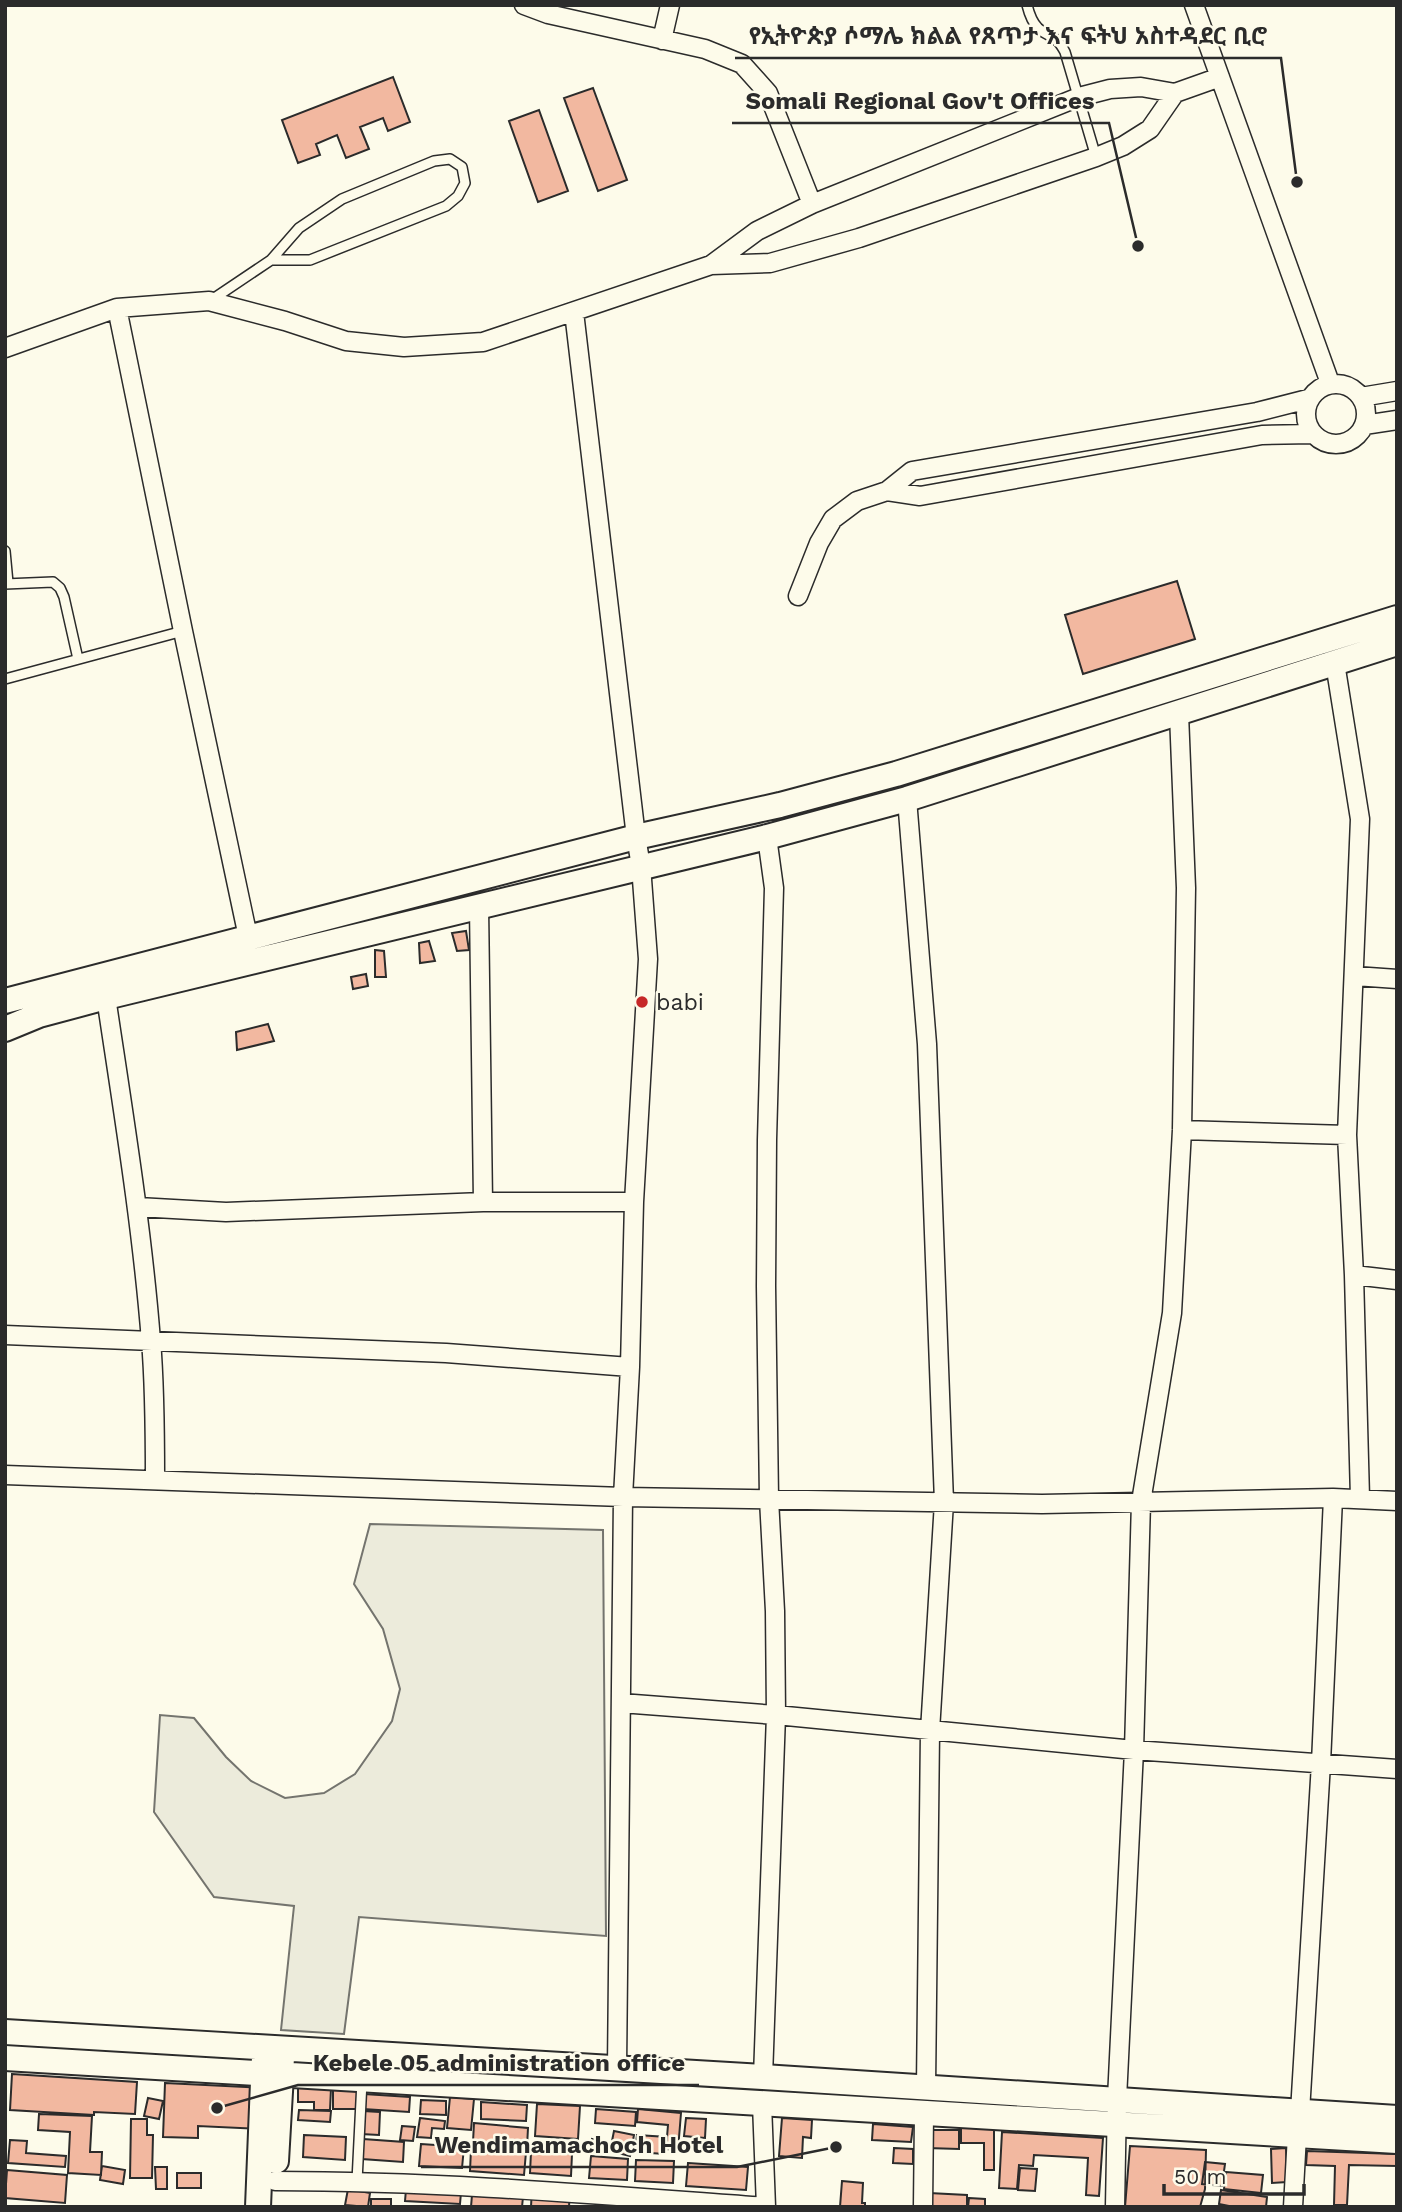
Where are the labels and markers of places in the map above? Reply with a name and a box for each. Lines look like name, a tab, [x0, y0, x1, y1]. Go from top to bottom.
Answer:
callout: የኢትዮጵያ ሶማሌ ክልል የጸጥታ እና ፍትህ አስተዳደር ቢሮ	[735, 13, 1281, 58]
callout: Somali Regional Gov't Offices	[732, 78, 1109, 123]
place label: babi	[656, 989, 704, 1016]
marker: babi	[634, 994, 650, 1010]
callout: Kebele 05 administration office	[298, 2040, 699, 2085]
callout: Wendimamachoch Hotel	[421, 2122, 737, 2167]

